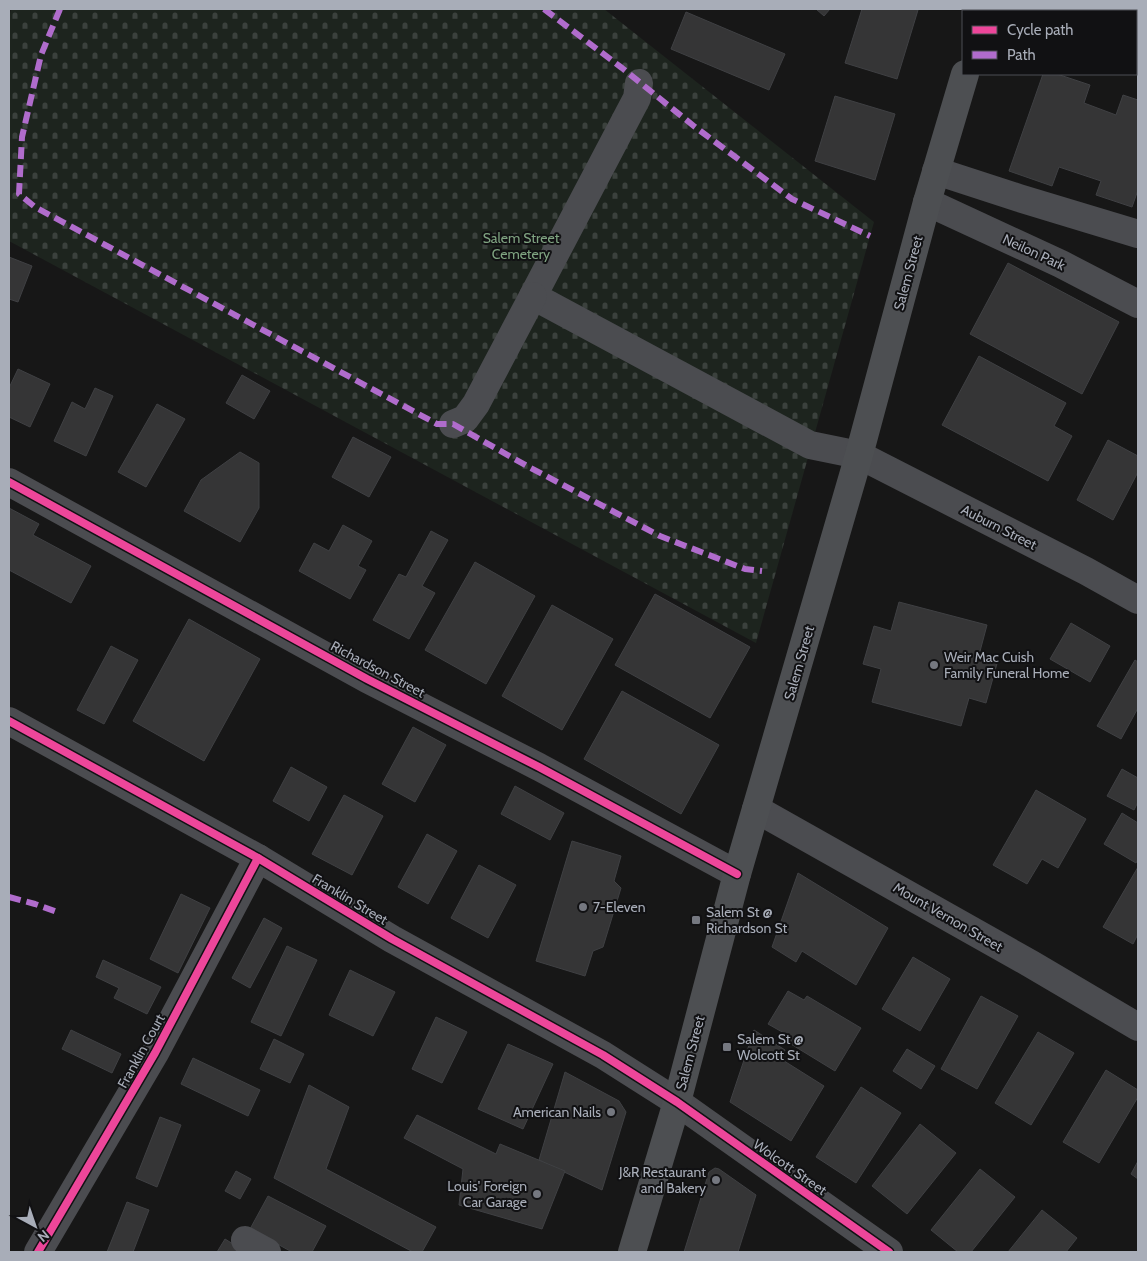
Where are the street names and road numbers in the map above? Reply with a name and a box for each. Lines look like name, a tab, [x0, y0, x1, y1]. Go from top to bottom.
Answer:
street label: Neilon Park	[1000, 230, 1069, 275]
street label: Salem Street	[889, 233, 927, 312]
street label: Auburn Street	[958, 500, 1040, 554]
street label: Salem Street	[780, 623, 818, 702]
street label: Richardson Street	[328, 637, 429, 702]
street label: Franklin Street	[309, 869, 391, 929]
street label: Mount Vernon Street	[890, 878, 1006, 956]
street label: Franklin Court	[113, 1011, 169, 1091]
street label: Salem Street	[671, 1013, 709, 1092]
street label: Wolcott Street	[750, 1135, 831, 1199]

